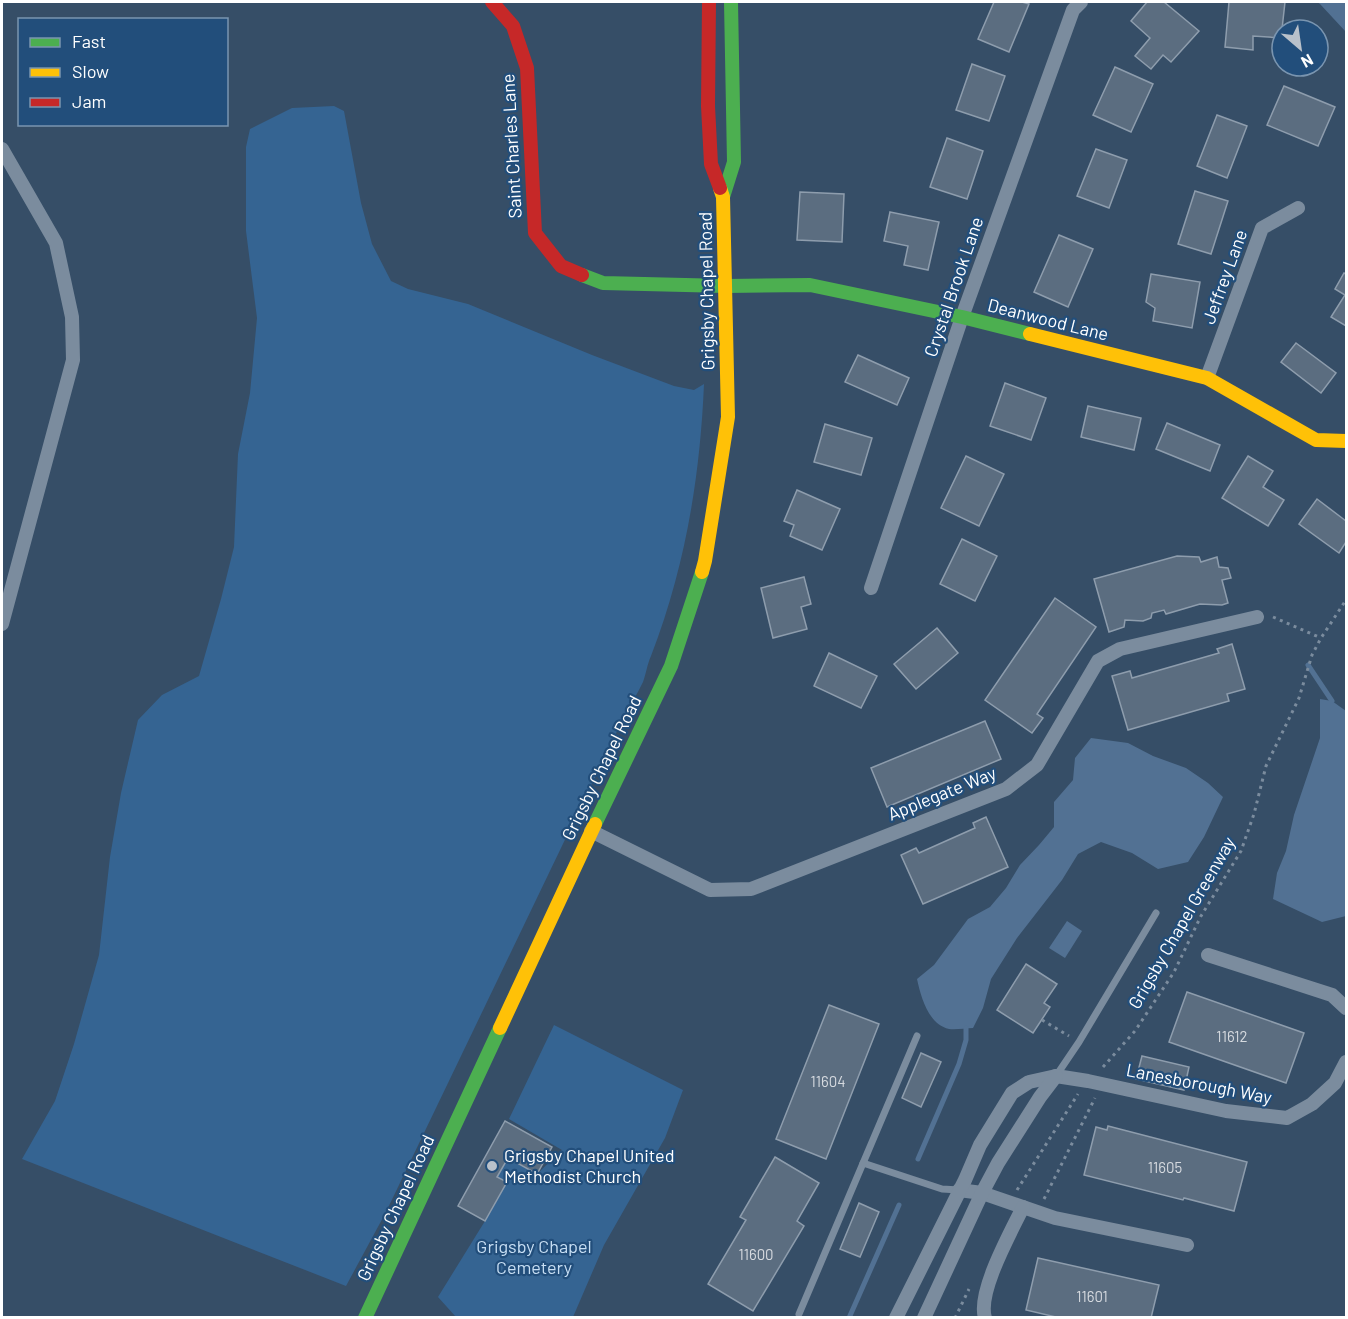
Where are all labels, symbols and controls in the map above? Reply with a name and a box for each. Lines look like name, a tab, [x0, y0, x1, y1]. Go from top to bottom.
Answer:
legend	[18, 18, 228, 126]
north arrow	[1270, 18, 1330, 78]
text: Fast	[72, 30, 106, 52]
text: N	[1298, 51, 1317, 72]
text: Slow	[72, 60, 109, 82]
street label: Saint Charles Lane	[496, 73, 526, 219]
text: Jam	[72, 90, 106, 112]
street label: Grigsby Chapel Road	[694, 212, 718, 371]
street label: Crystal Brook Lane	[919, 214, 987, 359]
street label: Jeffrey Lane	[1197, 226, 1251, 327]
street label: Deanwood Lane	[986, 293, 1111, 345]
street label: Grigsby Chapel Road	[556, 691, 646, 844]
street label: Applegate Way	[884, 761, 999, 825]
street label: Grigsby Chapel Greenway	[1123, 832, 1239, 1013]
house number: 11612	[1216, 1027, 1248, 1045]
street label: Lanesborough Way	[1125, 1058, 1274, 1108]
house number: 11604	[810, 1072, 846, 1090]
street label: Grigsby Chapel Road	[352, 1131, 439, 1284]
place label: Grigsby Chapel United Methodist Church	[504, 1144, 675, 1187]
house number: 11605	[1148, 1158, 1182, 1176]
marker: Grigsby Chapel United Methodist Church	[485, 1159, 499, 1173]
park label: Grigsby Chapel Cemetery	[476, 1235, 592, 1278]
house number: 11600	[738, 1245, 774, 1263]
house number: 11601	[1076, 1287, 1108, 1305]

